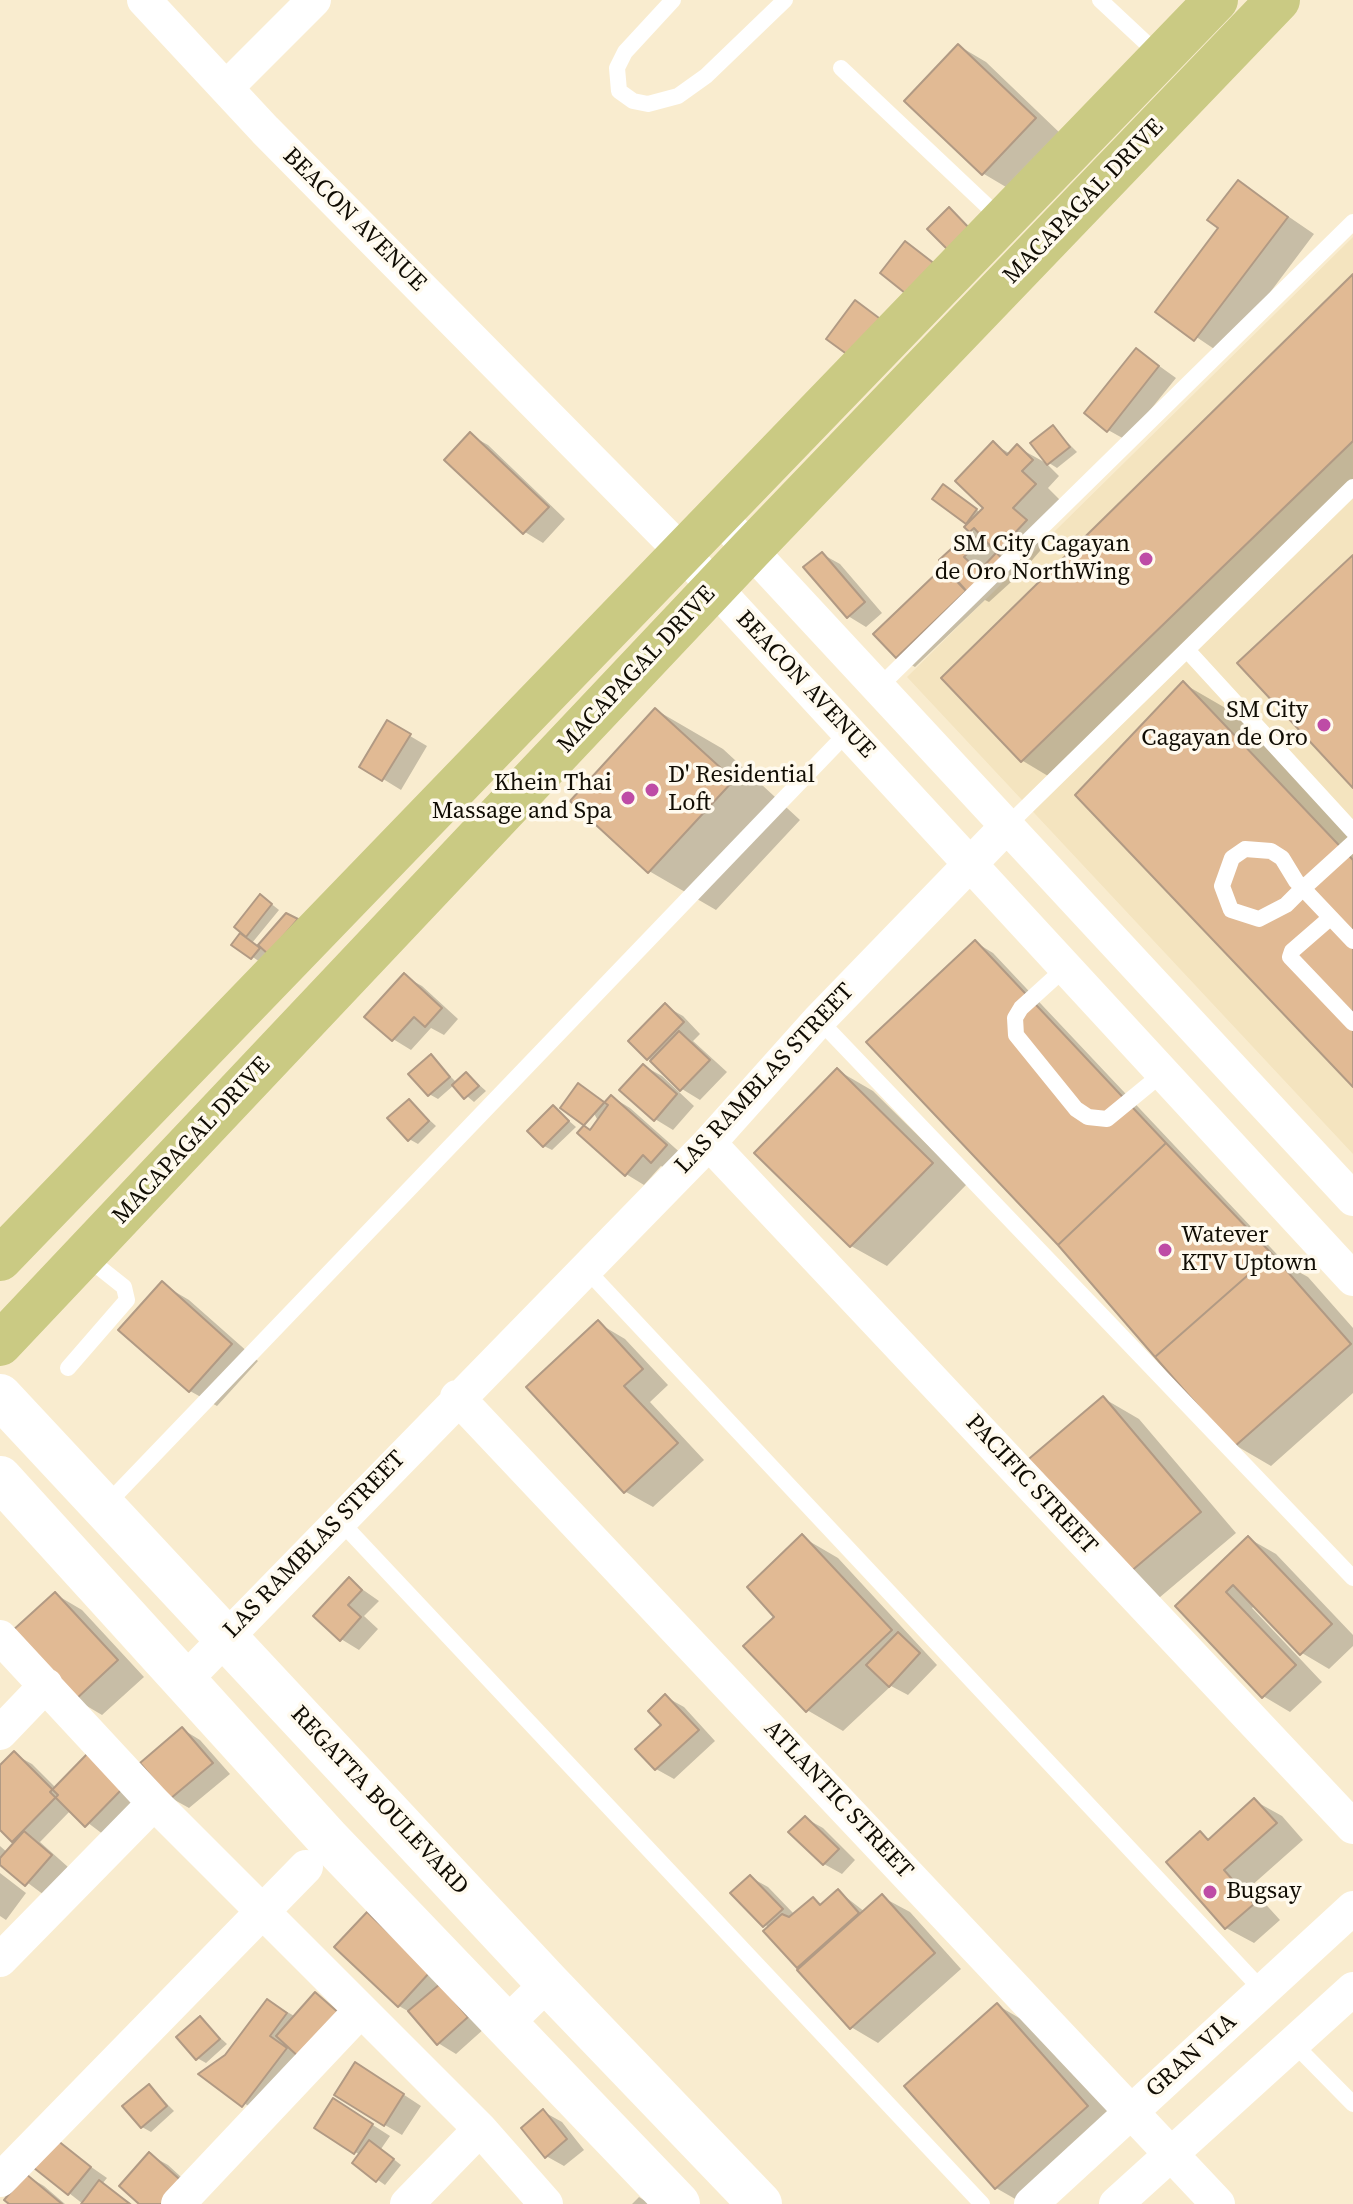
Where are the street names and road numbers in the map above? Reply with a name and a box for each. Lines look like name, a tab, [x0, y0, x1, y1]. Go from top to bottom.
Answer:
street label: MACAPAGAL DRIVE	[998, 113, 1170, 291]
street label: BEACON AVENUE	[276, 142, 432, 298]
street label: MACAPAGAL DRIVE	[552, 580, 722, 760]
street label: BEACON AVENUE	[729, 605, 881, 765]
street label: LAS RAMBLAS STREET	[669, 978, 861, 1180]
street label: MACAPAGAL DRIVE	[107, 1051, 277, 1231]
street label: PACIFIC STREET	[959, 1409, 1103, 1561]
street label: LAS RAMBLAS STREET	[218, 1445, 412, 1645]
street label: REGATTA BOULEVARD	[284, 1701, 474, 1901]
street label: ATLANTIC STREET	[757, 1715, 919, 1885]
street label: GRAN VIA	[1141, 2008, 1243, 2104]

